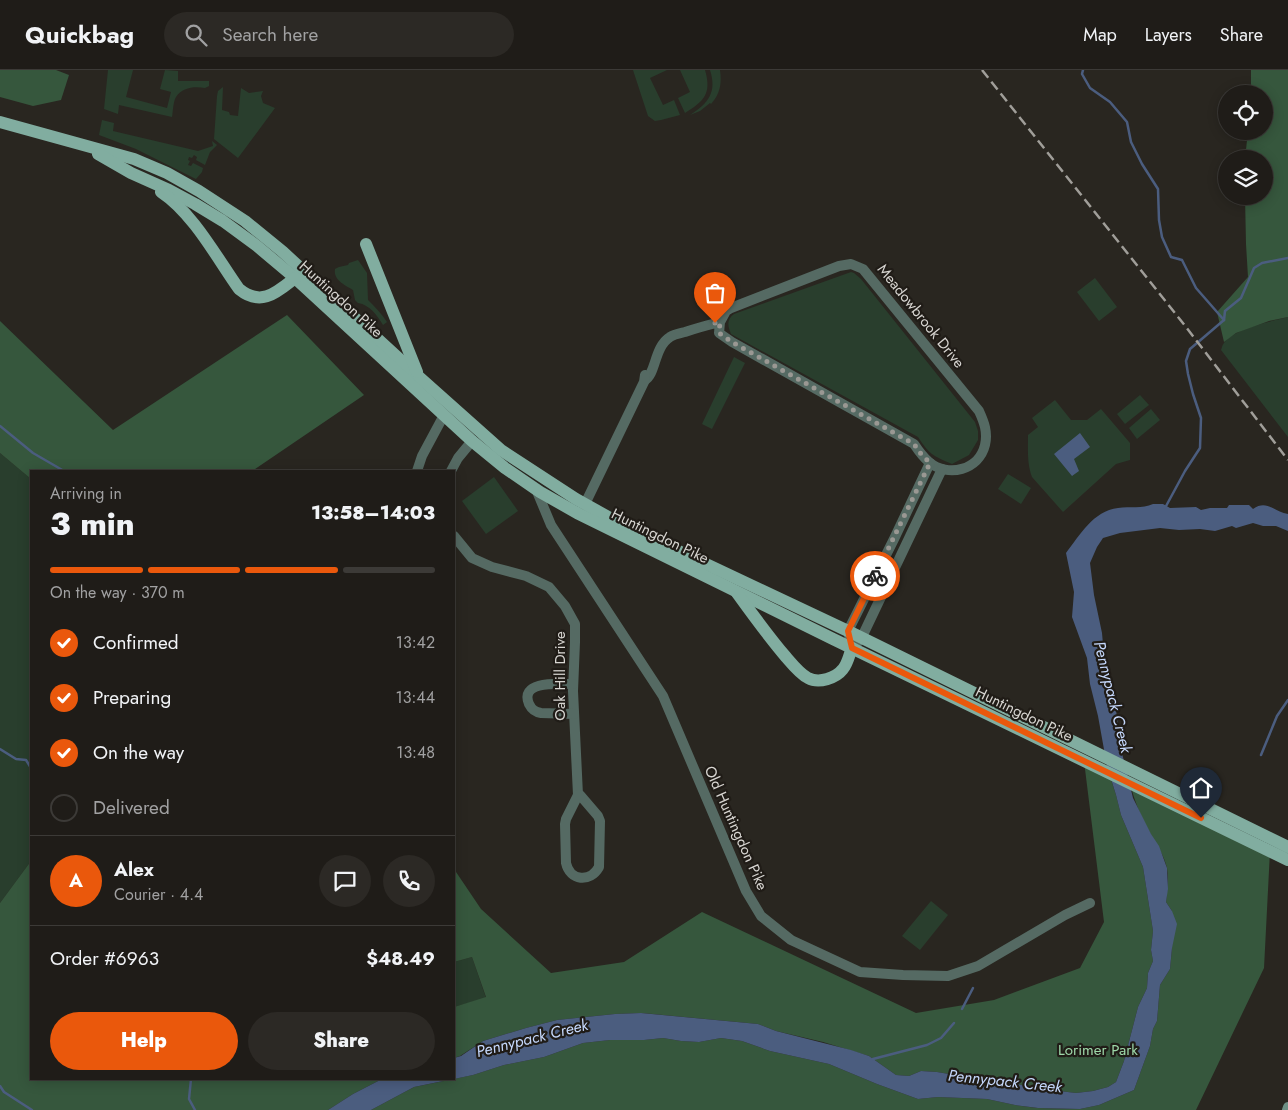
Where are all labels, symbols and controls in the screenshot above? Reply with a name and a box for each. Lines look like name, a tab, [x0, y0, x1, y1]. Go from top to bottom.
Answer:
search box	[164, 12, 514, 57]
text: Quickbag	[25, 17, 134, 52]
icon: search	[182, 21, 210, 49]
text: Search here	[222, 21, 318, 48]
text: Map	[1083, 22, 1117, 48]
text: Layers	[1145, 22, 1192, 48]
text: Share	[1220, 22, 1263, 48]
map controls	[1218, 85, 1273, 205]
button: locate	[1218, 85, 1273, 140]
button: layers	[1218, 150, 1273, 205]
street label: Huntingdon Pike	[294, 255, 388, 343]
street label: Meadowbrook Drive	[872, 259, 970, 373]
pin	[694, 272, 736, 323]
icon: bag	[701, 279, 729, 307]
text: Arriving in	[50, 482, 122, 505]
text: 13:58–14:03	[311, 499, 435, 526]
text: 3 min	[50, 501, 135, 547]
street label: Huntingdon Pike	[608, 503, 713, 569]
courier	[850, 551, 900, 601]
icon: bike	[861, 562, 889, 590]
text: On the way · 370 m	[50, 581, 185, 604]
icon: check	[50, 629, 78, 657]
text: Confirmed	[93, 629, 179, 656]
text: 13:42	[396, 631, 435, 654]
street label: Oak Hill Drive	[549, 631, 571, 721]
water label: Pennypack Creek	[1088, 639, 1138, 756]
street label: Huntingdon Pike	[972, 681, 1077, 747]
icon: check	[50, 684, 78, 712]
text: Preparing	[93, 684, 171, 711]
text: 13:44	[396, 686, 435, 709]
icon: check	[50, 739, 78, 767]
text: On the way	[93, 739, 184, 766]
text: 13:48	[396, 741, 435, 764]
street label: Old Huntingdon Pike	[699, 762, 773, 894]
pin	[1180, 767, 1222, 818]
icon: home	[1187, 774, 1215, 802]
text: Delivered	[93, 794, 170, 821]
button: chat	[319, 855, 371, 907]
button: phone	[383, 855, 435, 907]
text: Alex	[114, 856, 154, 883]
text: A	[69, 867, 83, 894]
text: Courier · 4.4	[114, 883, 203, 906]
text: Order #6963	[50, 945, 159, 972]
text: $48.49	[366, 945, 435, 972]
button: Help	[50, 1012, 238, 1070]
button: Share	[248, 1012, 435, 1070]
water label: Pennypack Creek	[474, 1013, 591, 1063]
park label: Lorimer Park	[1058, 1039, 1138, 1061]
water label: Pennypack Creek	[947, 1064, 1064, 1099]

